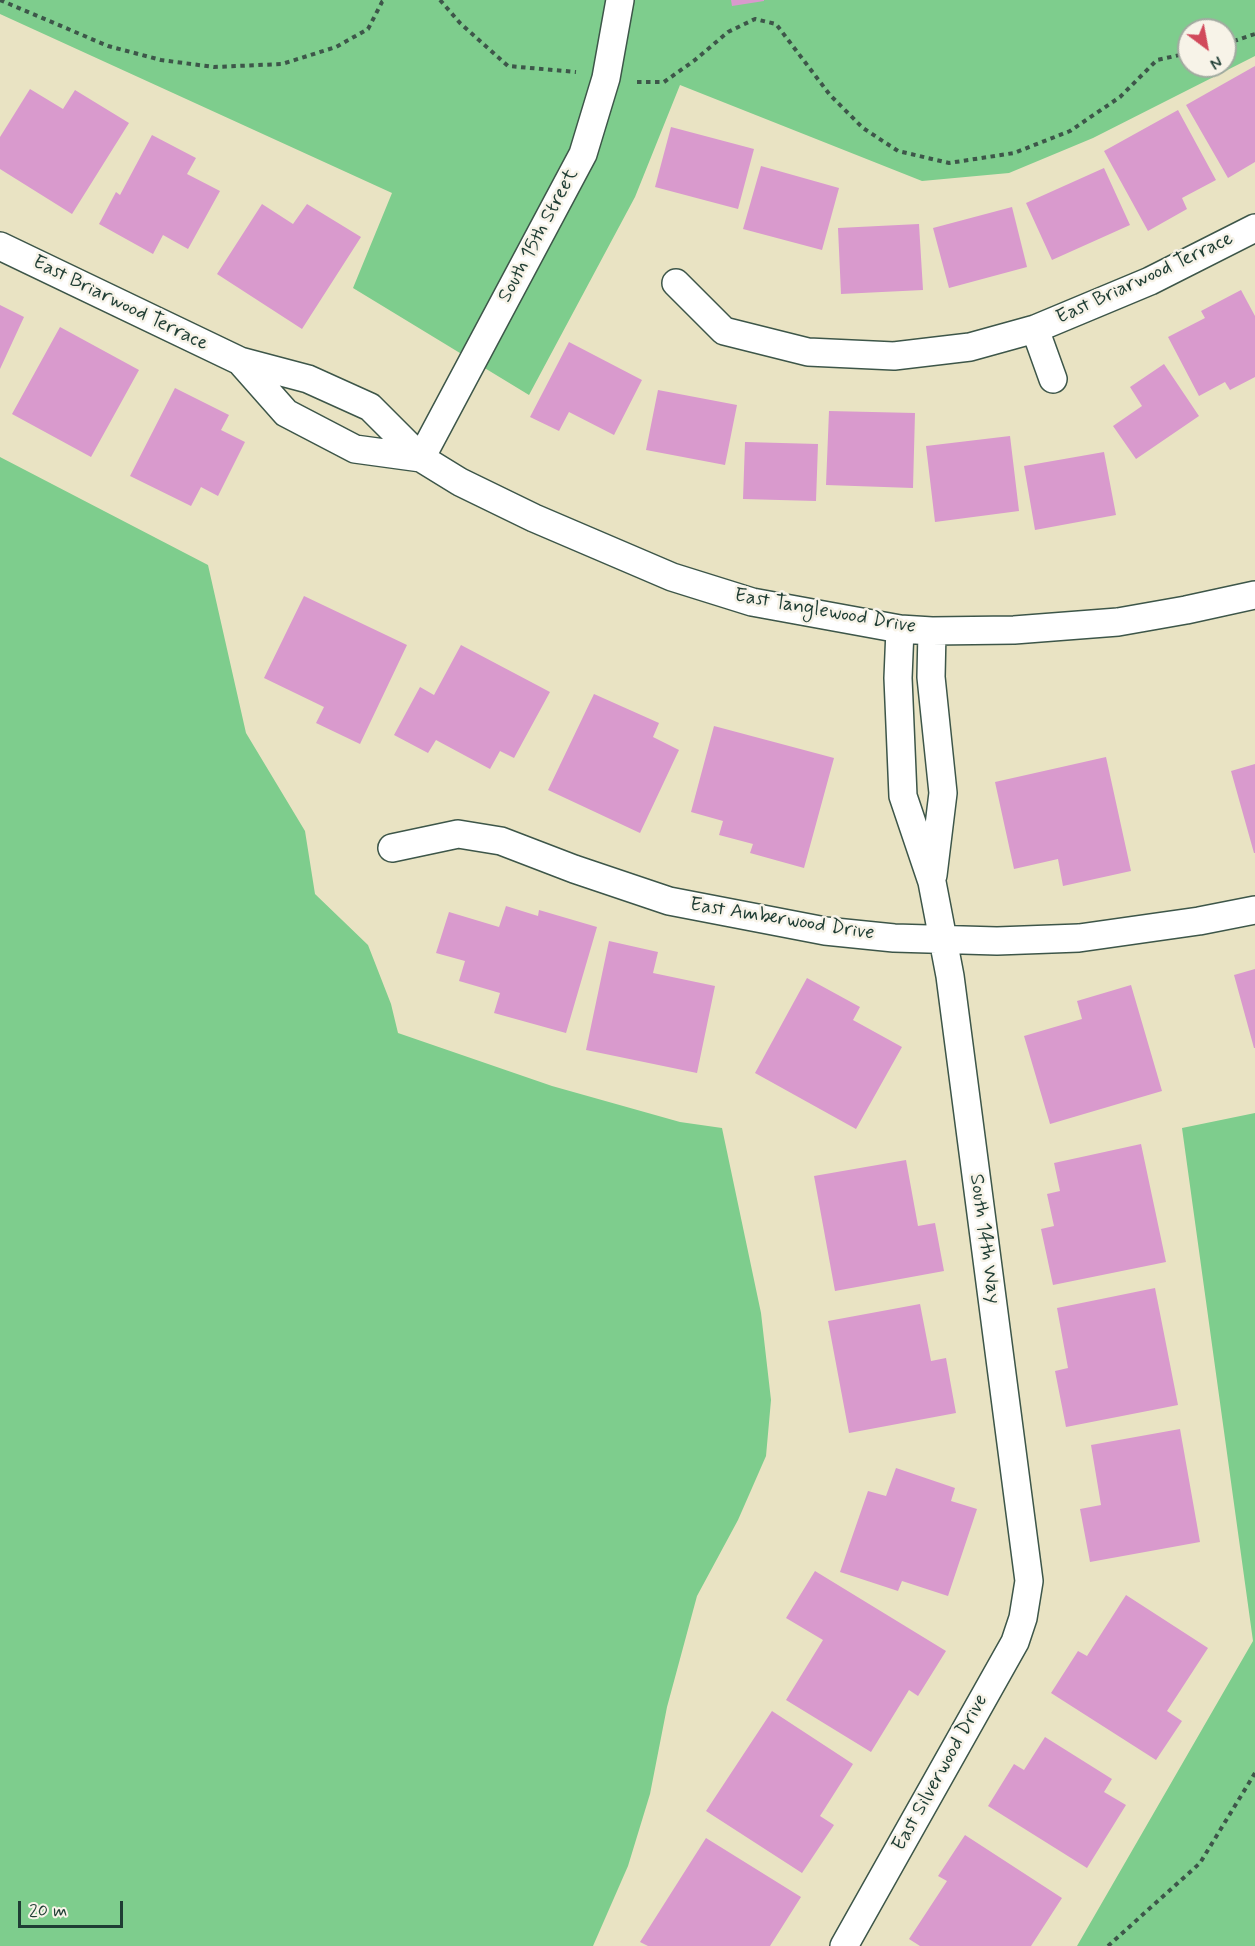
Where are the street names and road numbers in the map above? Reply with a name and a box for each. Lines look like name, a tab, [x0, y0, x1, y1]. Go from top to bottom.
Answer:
street label: South 15th Street	[494, 165, 584, 307]
street label: East Briarwood Terrace	[1053, 227, 1237, 331]
street label: East Briarwood Terrace	[28, 251, 212, 357]
street label: East Tanglewood Drive	[732, 584, 918, 640]
street label: East Amberwood Drive	[688, 894, 876, 946]
street label: South 14th Way	[963, 1173, 1005, 1305]
street label: East Silverwood Drive	[888, 1690, 994, 1856]

